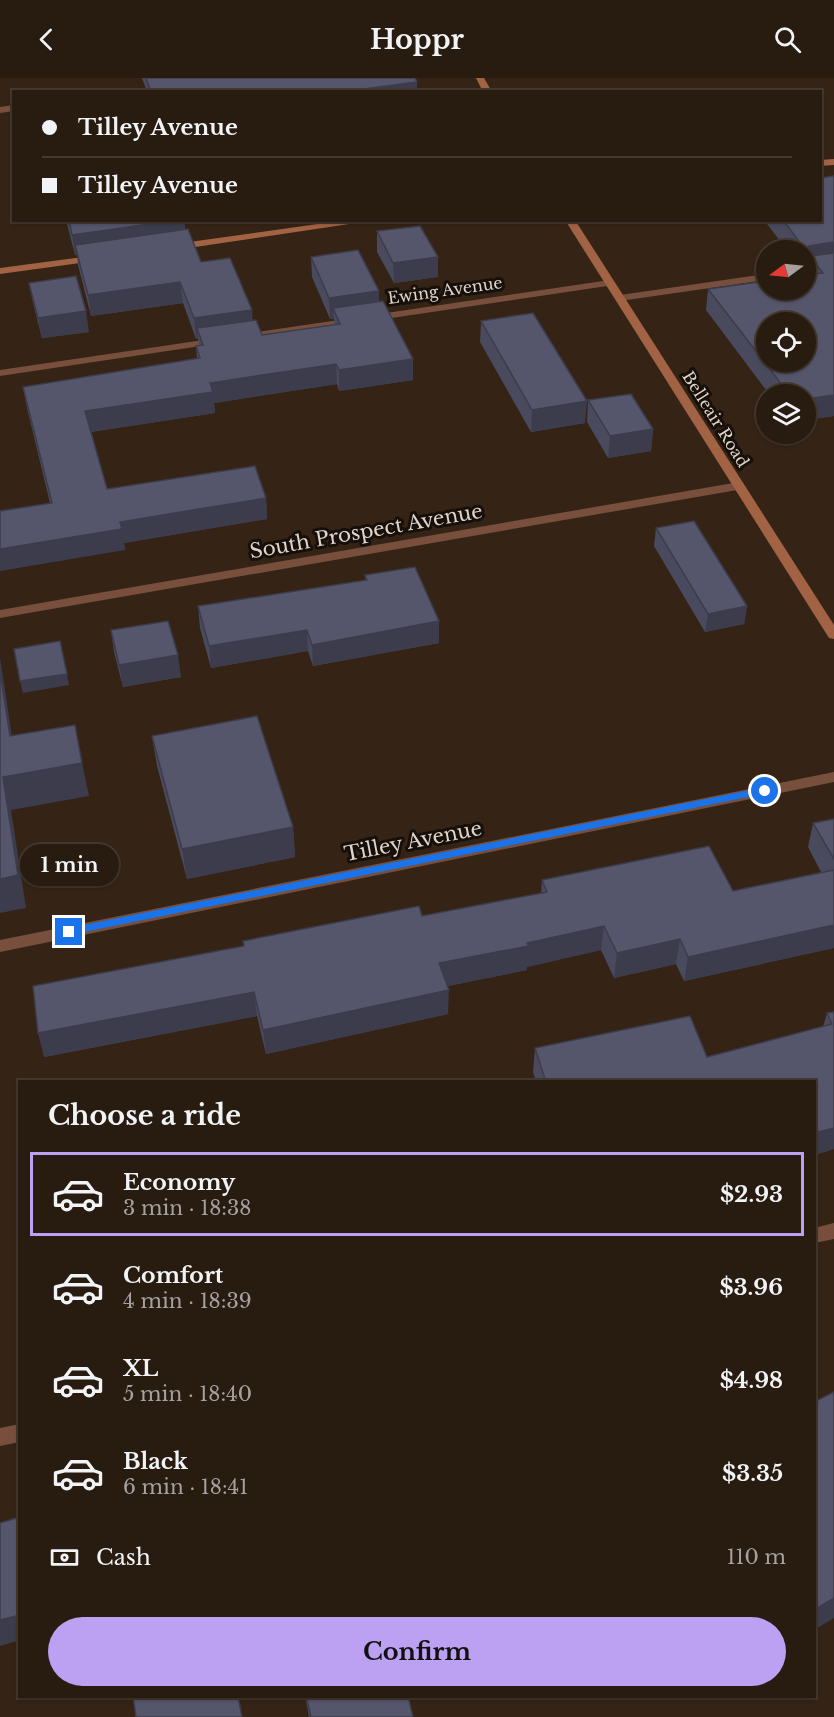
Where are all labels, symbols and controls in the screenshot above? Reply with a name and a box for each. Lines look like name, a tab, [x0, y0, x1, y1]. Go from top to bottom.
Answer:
icon: back	[30, 23, 63, 56]
text: Hoppr	[370, 23, 464, 56]
icon: search	[771, 23, 804, 56]
text: Tilley Avenue	[78, 114, 238, 141]
text: Tilley Avenue	[78, 172, 238, 199]
north arrow	[756, 240, 816, 300]
map controls	[756, 240, 816, 444]
street label: Ewing Avenue	[386, 272, 504, 308]
button: locate	[756, 312, 816, 372]
street label: Belleair Road	[678, 367, 754, 471]
button: layers	[756, 384, 816, 444]
street label: South Prospect Avenue	[248, 499, 484, 563]
route start	[751, 777, 778, 804]
street label: Tilley Avenue	[342, 816, 484, 866]
callout: 1 min	[20, 845, 118, 887]
text: 1 min	[41, 853, 98, 877]
route end	[55, 918, 82, 945]
text: Choose a ride	[48, 1099, 241, 1132]
icon: car	[51, 1167, 105, 1221]
text: Economy	[123, 1169, 235, 1196]
text: $2.93	[720, 1181, 783, 1208]
text: 3 min · 18:38	[123, 1196, 251, 1220]
icon: car	[51, 1260, 105, 1314]
text: Comfort	[123, 1262, 223, 1289]
text: $3.96	[719, 1274, 783, 1301]
text: 4 min · 18:39	[123, 1289, 252, 1313]
icon: car	[51, 1353, 105, 1407]
text: XL	[123, 1355, 158, 1382]
text: $4.98	[720, 1367, 783, 1394]
text: 5 min · 18:40	[123, 1382, 252, 1406]
icon: car	[51, 1446, 105, 1500]
text: Black	[123, 1448, 188, 1475]
text: $3.35	[722, 1460, 783, 1487]
text: 6 min · 18:41	[123, 1475, 248, 1499]
icon: cash	[48, 1541, 81, 1574]
text: Cash	[96, 1544, 151, 1571]
text: 110 m	[727, 1545, 786, 1569]
button: Confirm	[48, 1617, 786, 1686]

